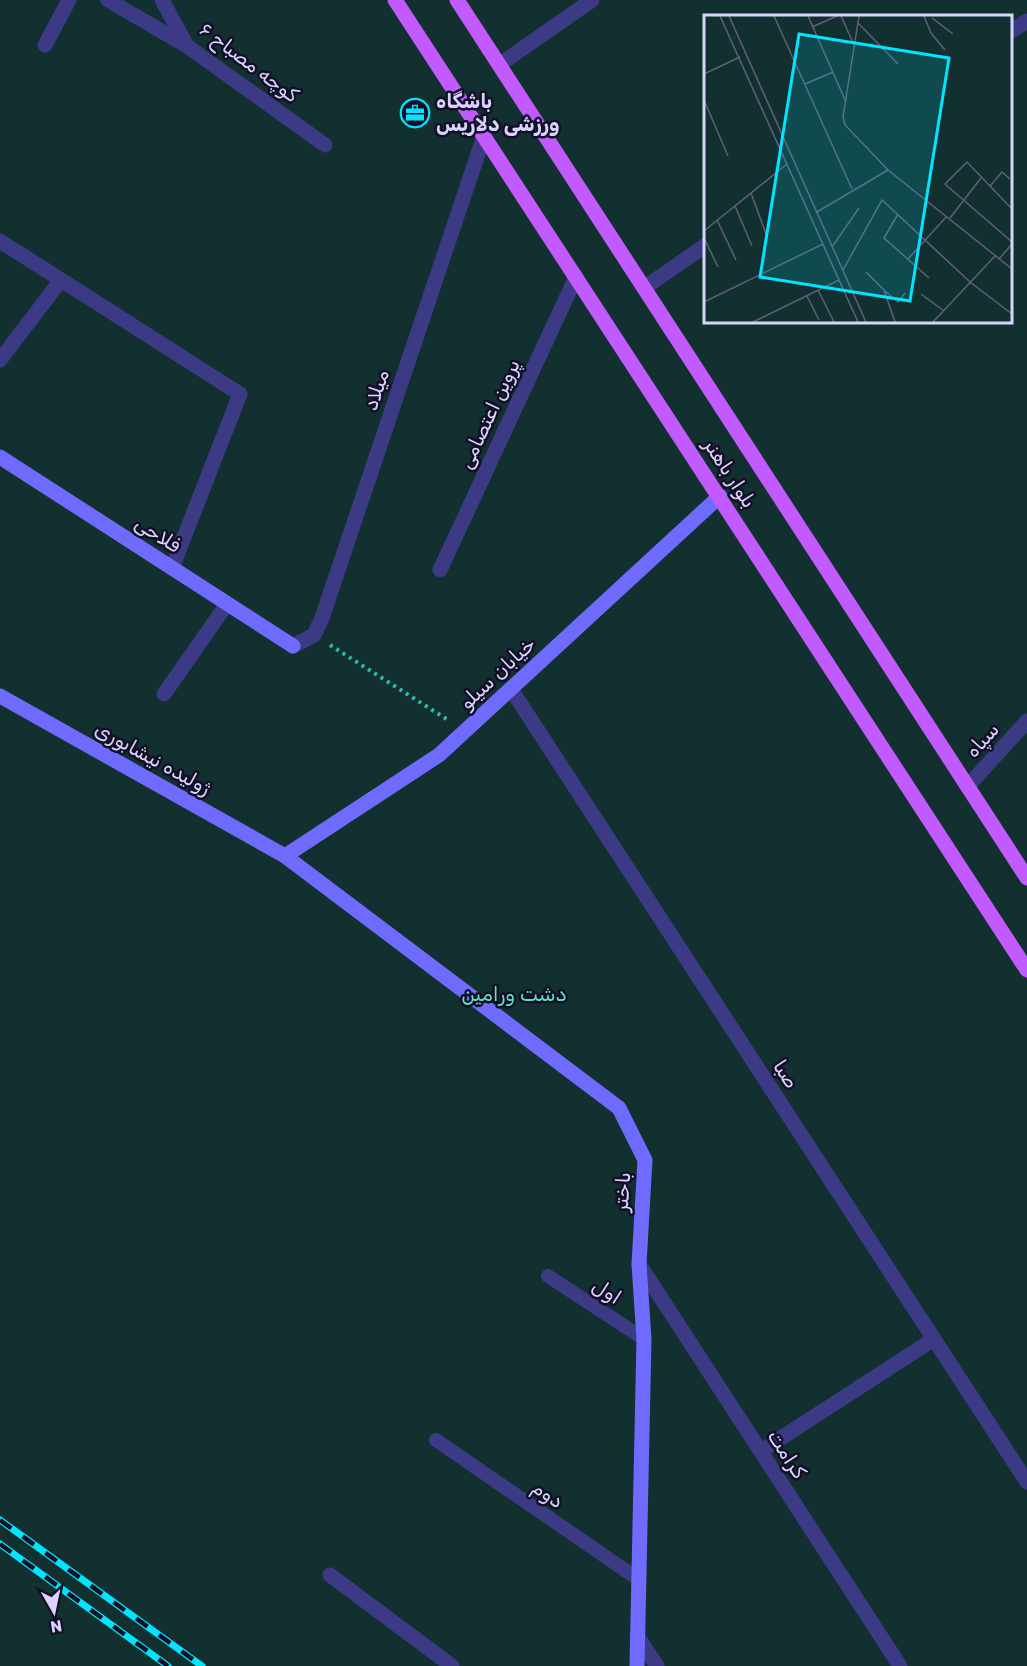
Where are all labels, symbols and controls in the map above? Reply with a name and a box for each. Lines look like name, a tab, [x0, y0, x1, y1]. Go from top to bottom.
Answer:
inset map	[704, 15, 1012, 322]
street label: کوچه مصباح ۶	[193, 17, 303, 109]
place label: باشگاه ورزشی دلاریس	[436, 89, 560, 136]
office icon: باشگاه ورزشی دلاریس	[399, 97, 431, 129]
street label: پروین اعتصامی	[453, 355, 527, 473]
street label: میلاد	[358, 366, 394, 414]
street label: بلوار باهنر	[698, 433, 761, 512]
street label: فلاحی	[131, 510, 185, 558]
street label: خیابان سیلو	[454, 632, 540, 714]
street label: ژولیده نیشابوری	[91, 716, 215, 800]
street label: سپاه	[960, 718, 1005, 764]
park label: دشت ورامین	[461, 982, 567, 1006]
street label: صبا	[768, 1055, 804, 1093]
street label: باختر	[609, 1171, 635, 1214]
street label: اول	[588, 1273, 626, 1309]
street label: کرامت	[762, 1425, 812, 1483]
street label: دوم	[527, 1475, 568, 1515]
north arrow	[24, 1582, 84, 1642]
text: N	[49, 1616, 63, 1637]

